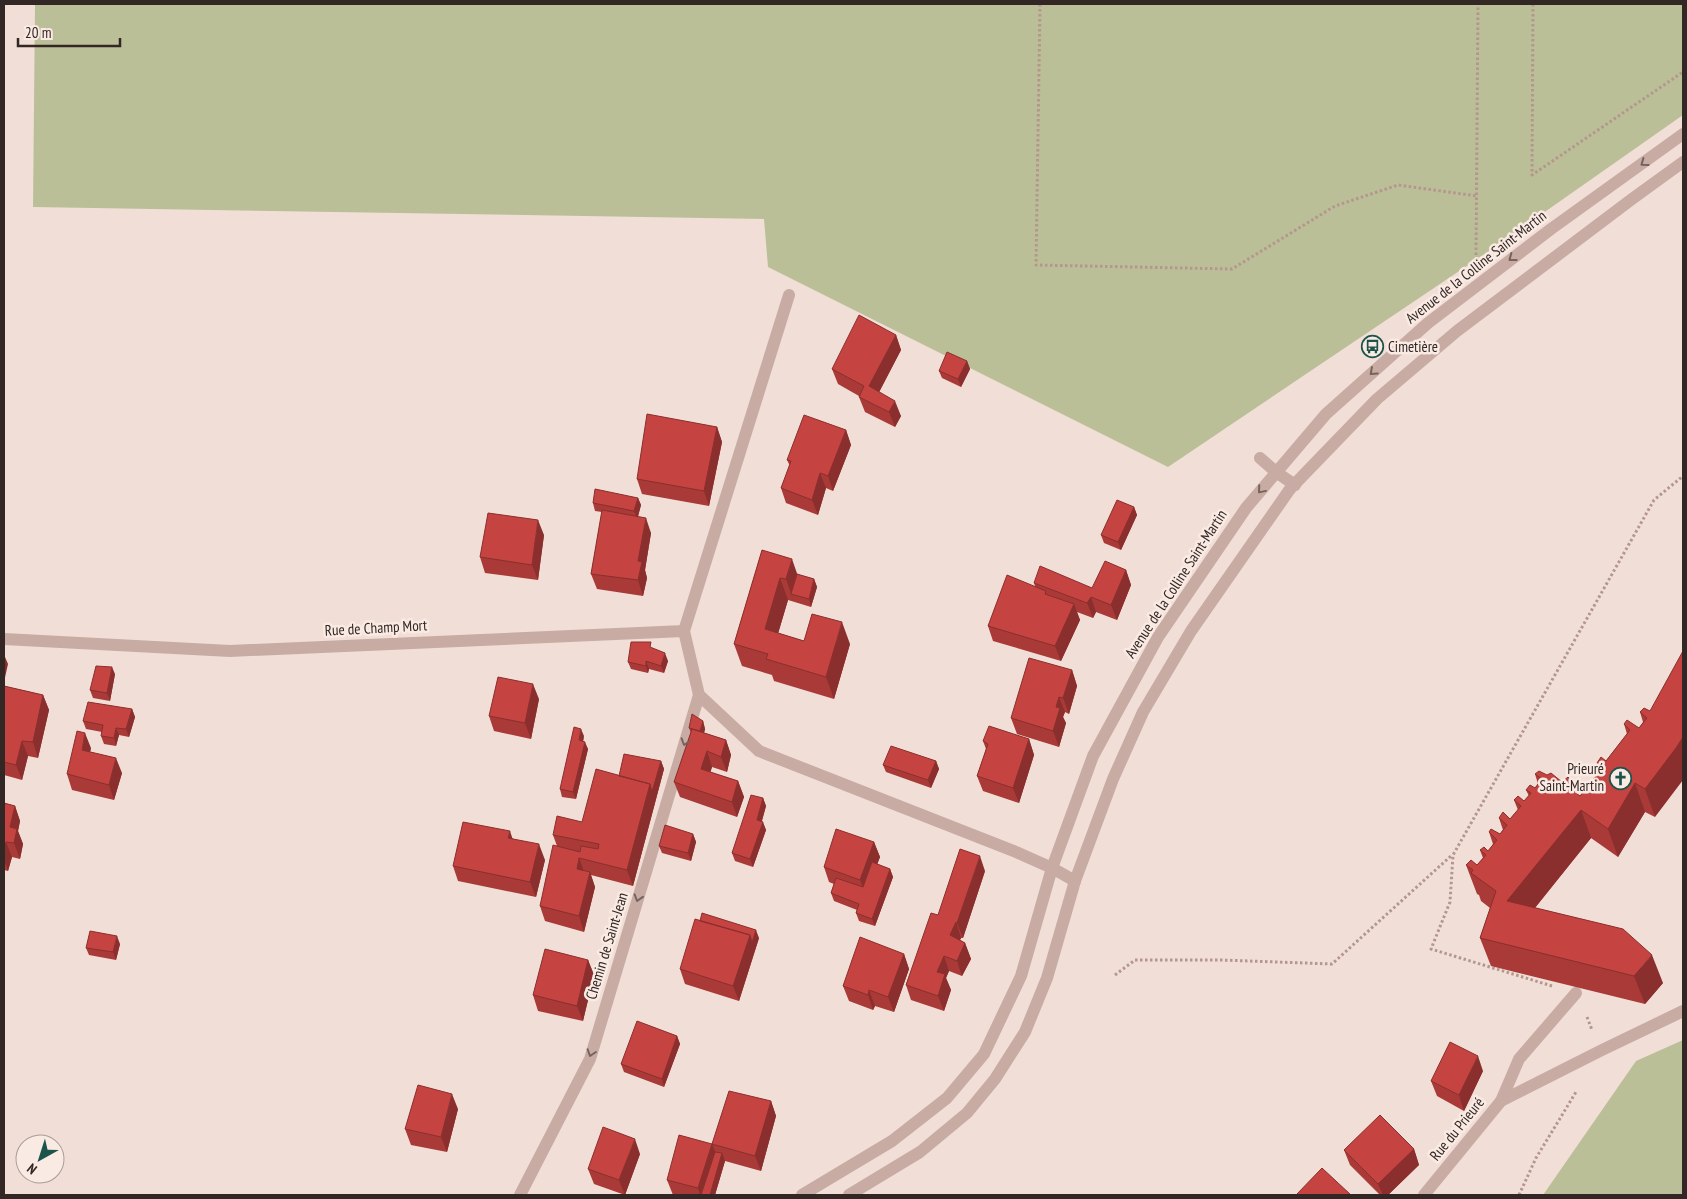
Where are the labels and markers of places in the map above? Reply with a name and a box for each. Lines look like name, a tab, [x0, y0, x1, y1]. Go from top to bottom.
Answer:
bus stop icon: Cimetière	[1360, 335, 1384, 359]
place label: Cimetière	[1388, 337, 1438, 356]
place label: Prieuré Saint-Martin	[1540, 759, 1604, 795]
church icon: Prieuré Saint-Martin	[1608, 766, 1632, 790]

